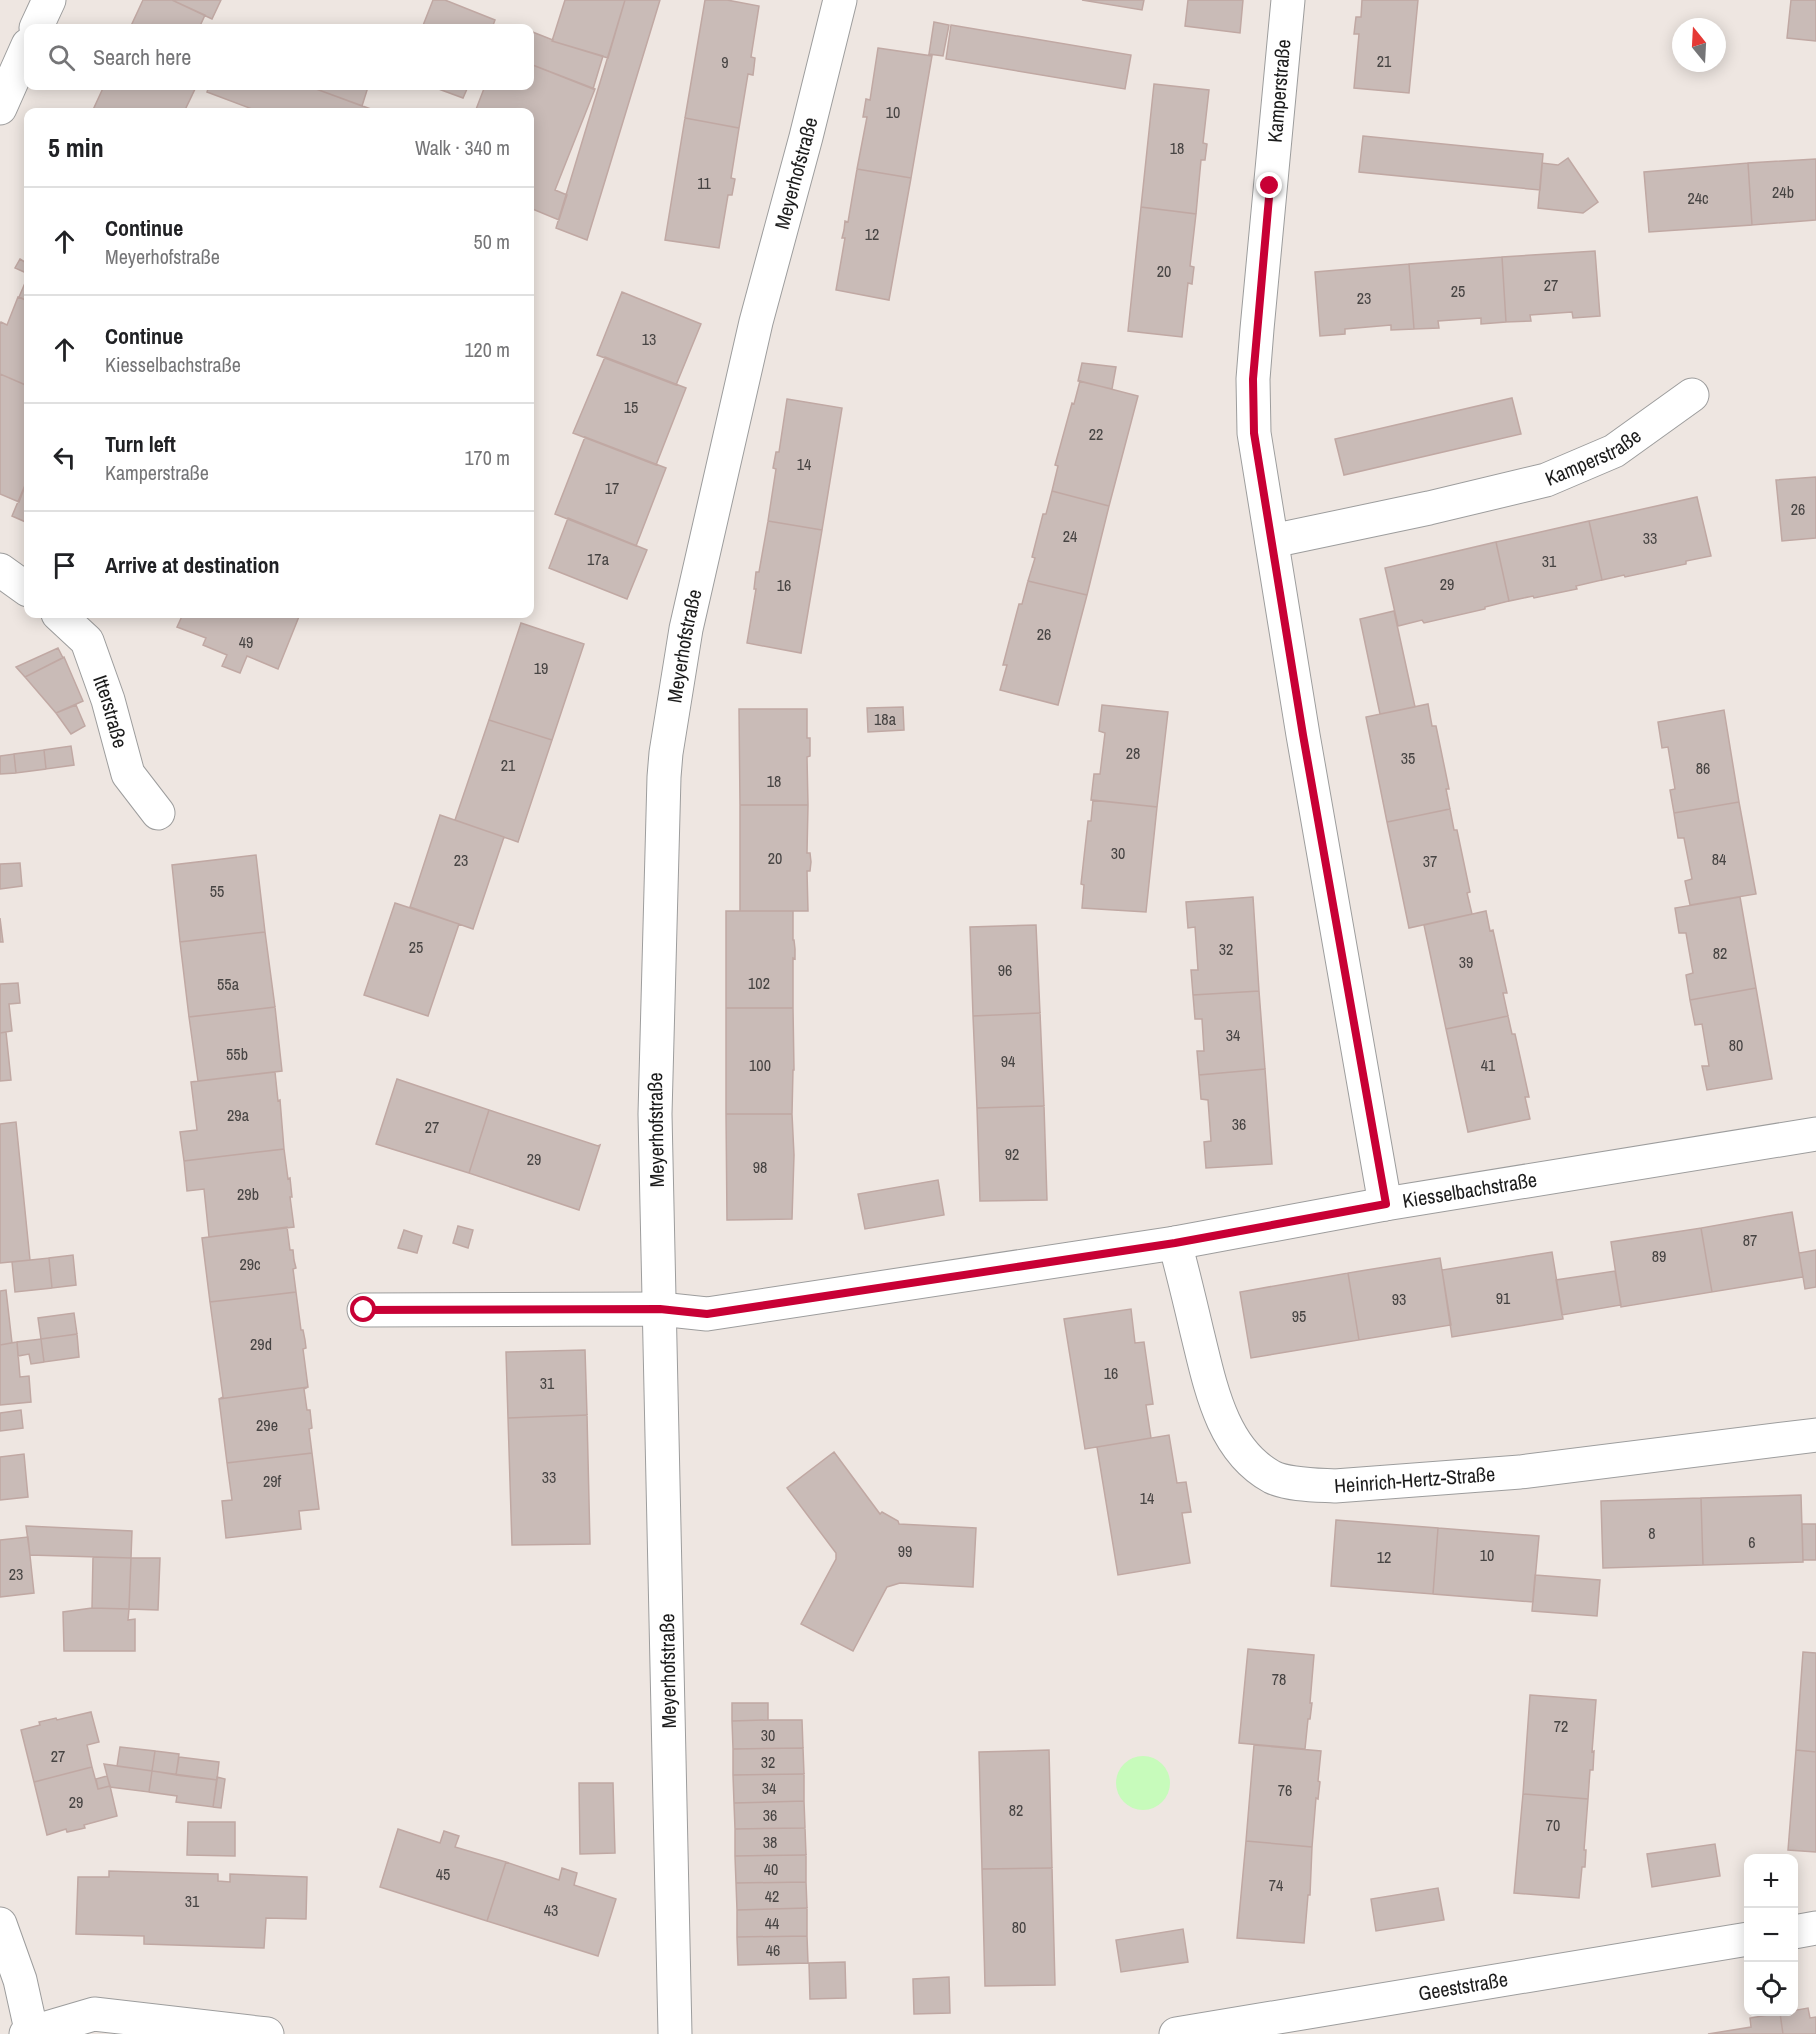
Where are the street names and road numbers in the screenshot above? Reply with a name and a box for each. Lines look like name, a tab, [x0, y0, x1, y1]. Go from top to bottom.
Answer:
street label: Kamperstraße	[1261, 38, 1296, 144]
street label: Meyerhofstraße	[768, 114, 823, 232]
street label: Kamperstraße	[1541, 422, 1646, 492]
street label: Meyerhofstraße	[660, 586, 708, 705]
street label: Itterstraße	[87, 671, 134, 751]
street label: Meyerhofstraße	[641, 1072, 670, 1188]
street label: Kiesselbachstraße	[1400, 1166, 1539, 1214]
street label: Heinrich-Hertz-Straße	[1333, 1460, 1496, 1499]
street label: Meyerhofstraße	[653, 1613, 682, 1729]
street label: Geeststraße	[1416, 1965, 1510, 2007]

